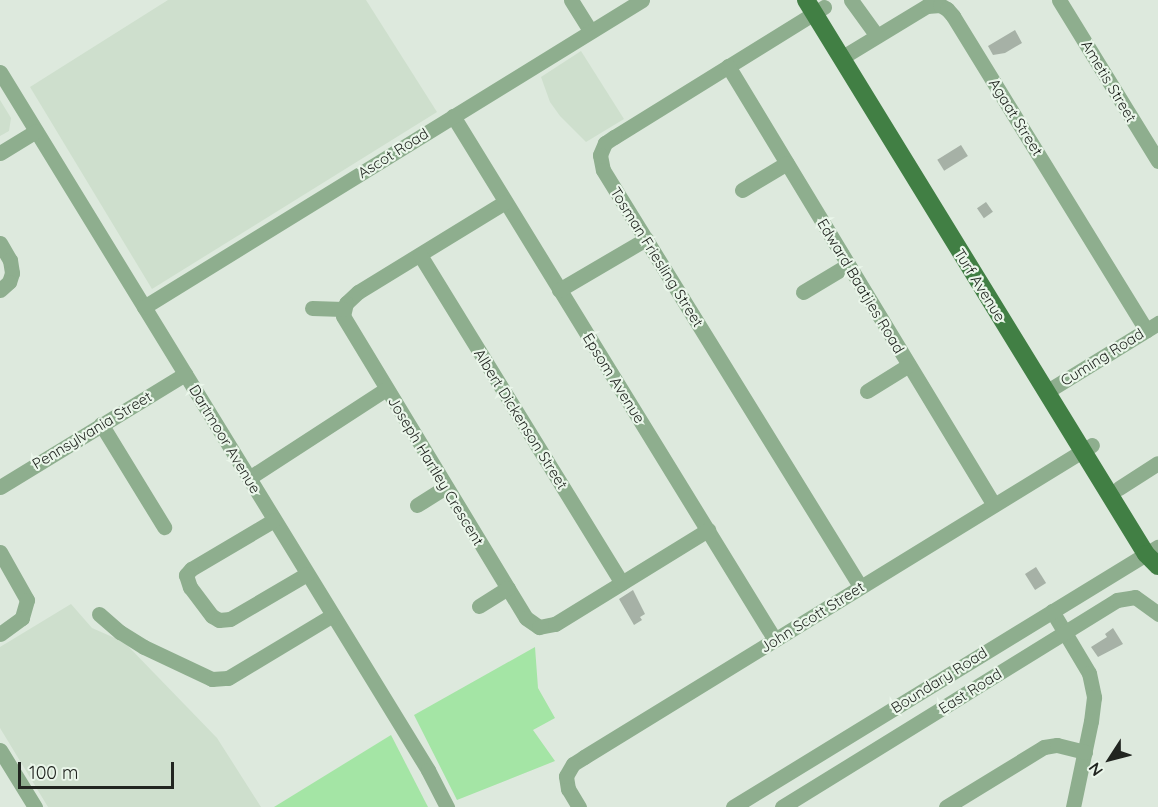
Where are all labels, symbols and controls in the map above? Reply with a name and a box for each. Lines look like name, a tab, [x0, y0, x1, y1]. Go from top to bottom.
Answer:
street label: Ametis Street	[1078, 37, 1140, 125]
street label: Agaat Street	[985, 75, 1047, 159]
street label: Ascot Road	[354, 124, 432, 182]
street label: Tosman Friesling Street	[607, 184, 707, 330]
street label: Edward Baatjies Road	[814, 215, 908, 357]
street label: Turf Avenue	[951, 245, 1009, 325]
street label: Cuming Road	[1057, 324, 1147, 390]
street label: Epsom Avenue	[579, 330, 649, 426]
street label: Albert Dickenson Street	[470, 345, 572, 493]
street label: Dartmoor Avenue	[185, 381, 265, 497]
street label: Pennsylvania Street	[29, 387, 155, 473]
street label: Joseph Hartley Crescent	[384, 393, 488, 549]
street label: John Scott Street	[757, 578, 867, 656]
street label: Boundary Road	[888, 643, 990, 717]
street label: East Road	[935, 665, 1005, 717]
north arrow	[1080, 729, 1140, 789]
scale bar	[21, 750, 177, 788]
text: N	[1084, 759, 1107, 780]
text: 100 m	[29, 761, 78, 784]

